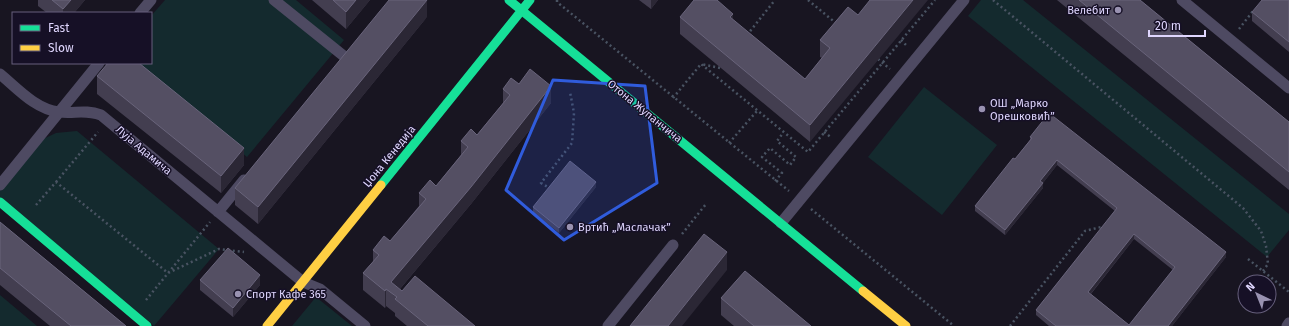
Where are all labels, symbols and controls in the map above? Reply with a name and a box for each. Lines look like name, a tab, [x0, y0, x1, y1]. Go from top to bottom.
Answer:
place label: Велебит	[1067, 4, 1110, 17]
marker: Велебит	[1113, 5, 1123, 15]
legend	[12, 12, 152, 64]
scale bar	[1149, 12, 1205, 38]
text: 20 m	[1155, 19, 1181, 33]
text: Fast	[48, 21, 70, 35]
text: Slow	[48, 41, 74, 55]
street label: Отона Жупанчича	[605, 77, 685, 145]
place label: ОШ „Марко Орешковић”	[990, 97, 1055, 123]
marker: ОШ „Марко Орешковић”	[977, 104, 987, 114]
street label: Луја Адамича	[113, 123, 174, 178]
street label: Џона Кенедија	[361, 123, 418, 190]
place label: Вртић „Маслачак”	[578, 221, 671, 234]
marker: Вртић „Маслачак”	[565, 222, 575, 232]
north arrow	[1237, 274, 1277, 314]
text: N	[1243, 280, 1258, 294]
place label: Спорт Кафе 365	[246, 288, 327, 301]
marker: Спорт Кафе 365	[233, 289, 243, 299]

